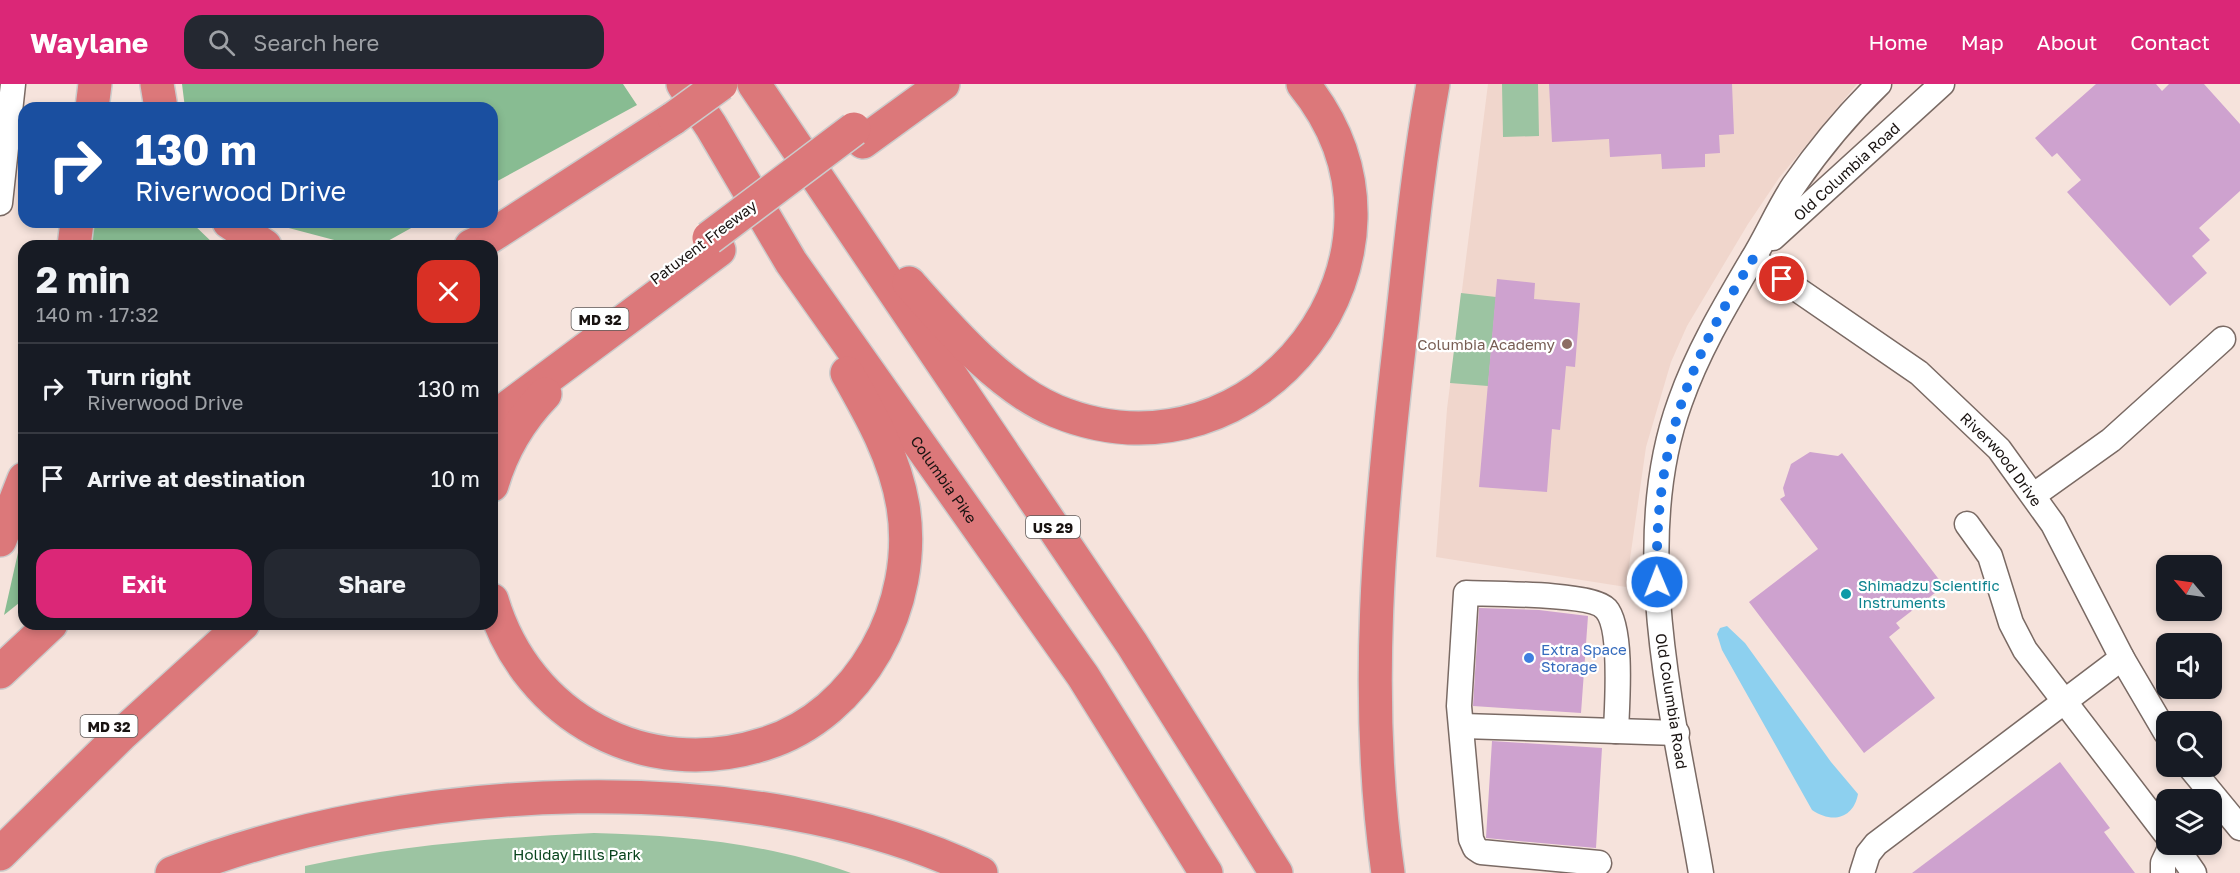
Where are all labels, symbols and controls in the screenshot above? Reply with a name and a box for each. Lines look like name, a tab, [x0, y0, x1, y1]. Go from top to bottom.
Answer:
search box	[184, 15, 604, 69]
text: Waylane	[30, 26, 148, 59]
icon: search	[205, 26, 238, 59]
text: Search here	[253, 29, 379, 56]
text: Home	[1868, 29, 1928, 55]
text: Map	[1961, 29, 2004, 55]
text: About	[2037, 29, 2097, 55]
text: Contact	[2130, 29, 2210, 55]
street label: Old Columbia Road	[1789, 118, 1903, 224]
text: 130 m	[135, 124, 257, 174]
icon: right	[36, 126, 114, 204]
text: Riverwood Drive	[135, 175, 346, 207]
street label: Patuxent Freeway	[646, 196, 760, 288]
pin	[1756, 253, 1807, 304]
text: 2 min	[36, 258, 130, 301]
button: close	[417, 260, 480, 323]
icon: arrive	[1765, 262, 1798, 295]
text: 140 m · 17:32	[36, 302, 159, 326]
road number: MD 32	[572, 308, 628, 330]
place label: Columbia Academy	[1417, 335, 1556, 353]
marker: Columbia Academy	[1560, 337, 1574, 351]
text: Turn right	[87, 363, 191, 390]
icon: right	[36, 372, 69, 405]
text: 130 m	[418, 375, 480, 402]
text: Riverwood Drive	[87, 390, 243, 414]
street label: Riverwood Drive	[1957, 408, 2046, 510]
street label: Columbia Pike	[907, 432, 981, 527]
icon: arrive	[36, 462, 69, 495]
text: Arrive at destination	[87, 465, 305, 492]
text: 10 m	[431, 465, 480, 492]
road number: US 29	[1026, 516, 1080, 538]
button: Exit	[36, 549, 252, 618]
button: Share	[264, 549, 480, 618]
position arrow	[1625, 550, 1689, 614]
north arrow	[2156, 555, 2222, 621]
map controls	[2156, 555, 2222, 855]
place label: Shimadzu Scientific Instruments	[1858, 576, 2000, 611]
marker: Shimadzu Scientific Instruments	[1839, 587, 1853, 601]
street label: Old Columbia Road	[1652, 632, 1692, 770]
button: sound	[2156, 633, 2222, 699]
place label: Extra Space Storage	[1541, 640, 1627, 675]
marker: Extra Space Storage	[1522, 651, 1536, 665]
button: search	[2156, 711, 2222, 777]
road number: MD 32	[80, 715, 138, 737]
button: layers	[2156, 789, 2222, 855]
park label: Holiday Hills Park	[513, 845, 642, 863]

